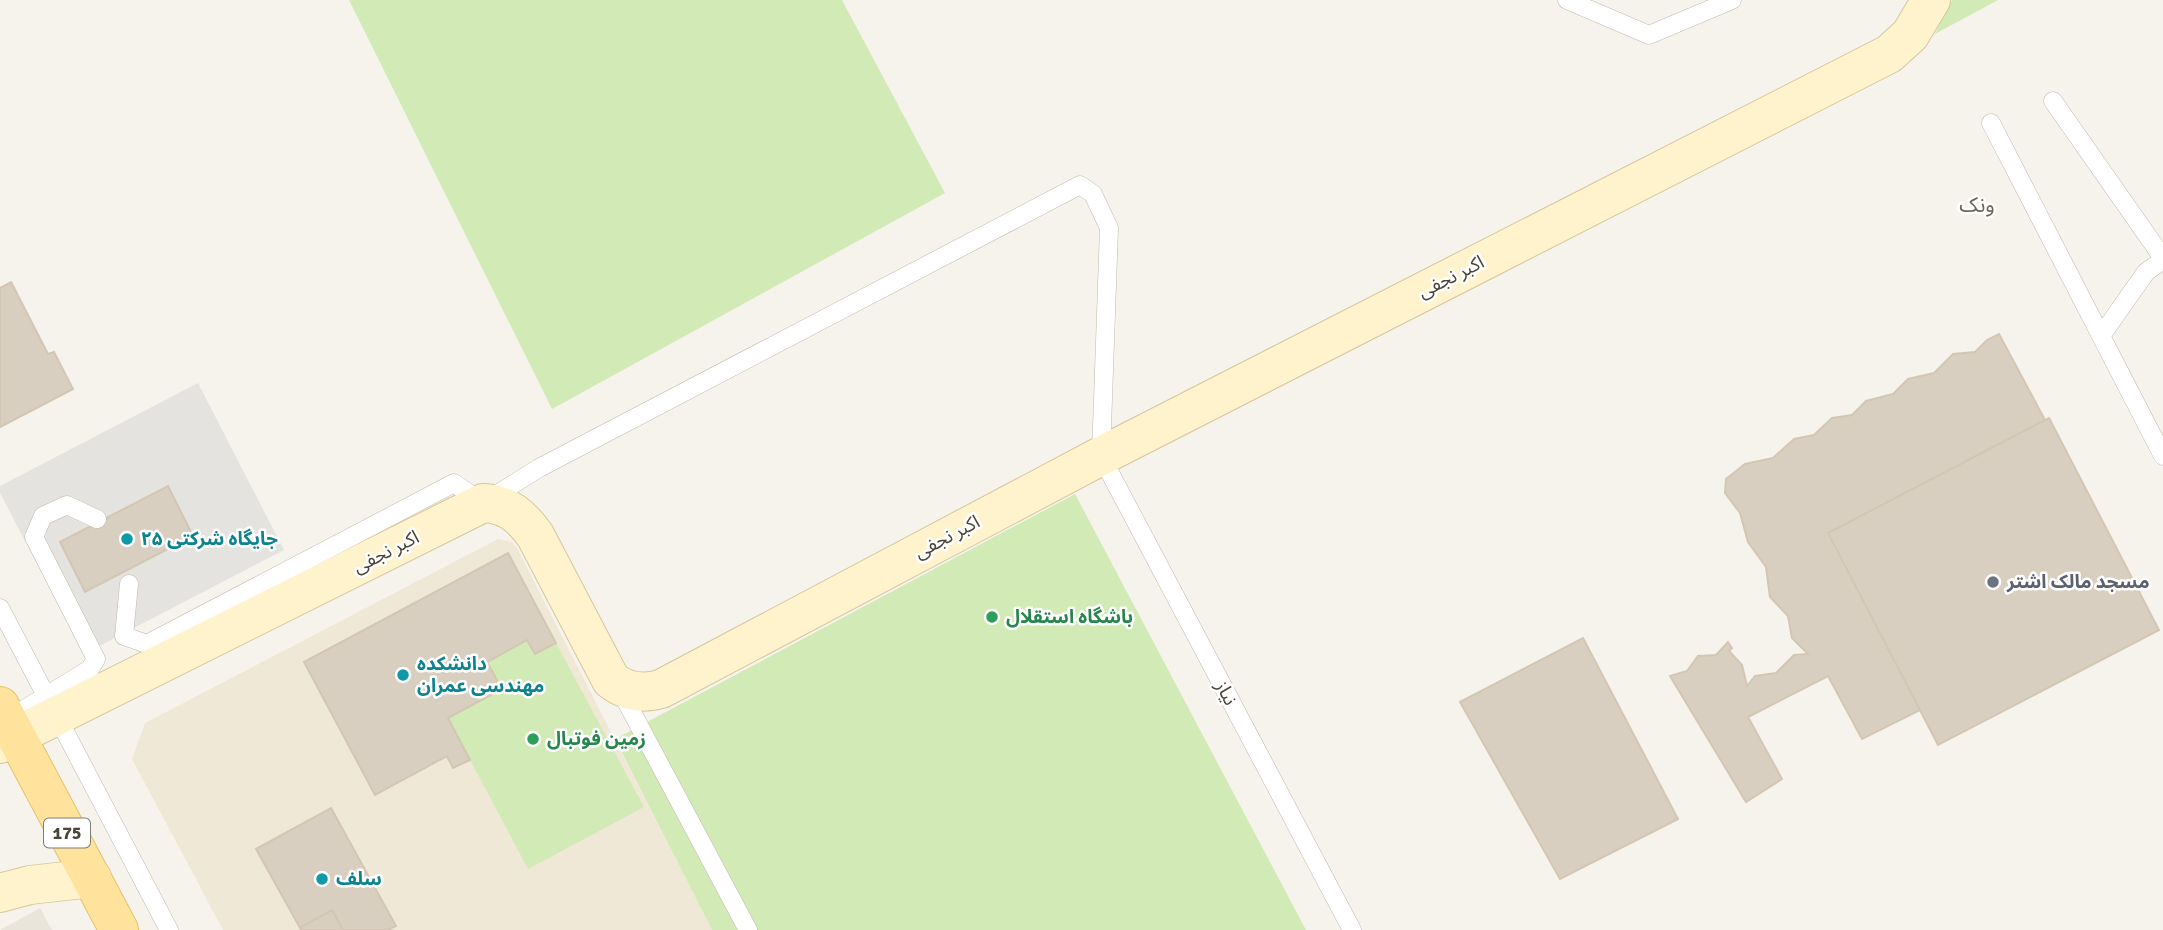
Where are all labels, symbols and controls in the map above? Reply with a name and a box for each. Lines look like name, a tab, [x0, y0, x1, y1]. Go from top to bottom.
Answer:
district label: ونک	[1959, 192, 1995, 218]
street label: اکبر نجفی	[1414, 250, 1488, 304]
street label: اکبر نجفی	[910, 510, 984, 564]
street label: اکبر نجفی	[349, 525, 423, 579]
place label: جایگاه شرکتی ۲۵	[141, 527, 278, 551]
marker: جایگاه شرکتی ۲۵	[119, 531, 135, 547]
place label: مسجد مالک اشتر	[2006, 570, 2149, 594]
marker: مسجد مالک اشتر	[1985, 574, 2001, 590]
place label: باشگاه استقلال	[1006, 605, 1133, 629]
marker: باشگاه استقلال	[984, 609, 1000, 625]
place label: دانشکده مهندسی عمران	[417, 652, 544, 698]
marker: دانشکده مهندسی عمران	[395, 667, 411, 683]
street label: نیاز	[1209, 676, 1242, 710]
place label: زمین فوتبال	[547, 727, 646, 751]
marker: زمین فوتبال	[525, 731, 541, 747]
road number: 175	[44, 818, 90, 848]
place label: سلف	[336, 867, 382, 891]
marker: سلف	[314, 871, 330, 887]

